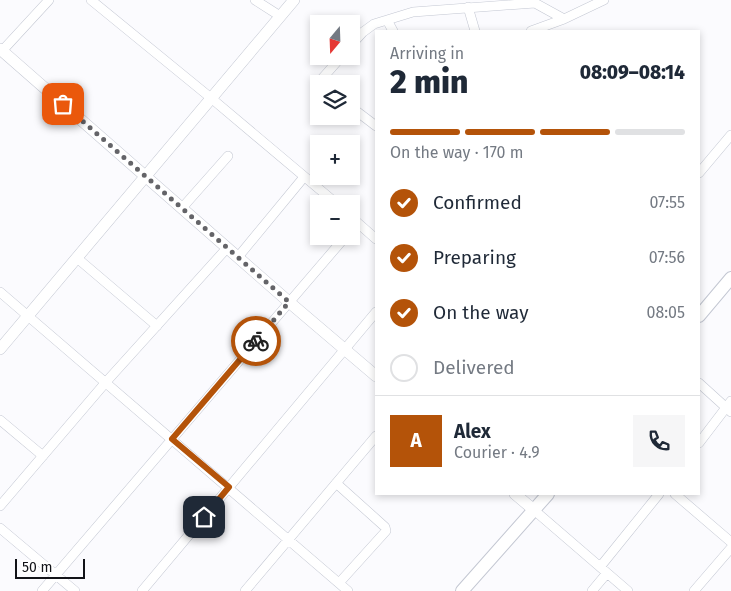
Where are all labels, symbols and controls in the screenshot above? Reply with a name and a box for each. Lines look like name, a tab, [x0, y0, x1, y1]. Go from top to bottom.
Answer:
north arrow	[310, 15, 360, 65]
map controls	[310, 15, 360, 245]
text: Arriving in	[390, 44, 464, 63]
text: 08:09–08:14	[580, 61, 685, 84]
text: 2 min	[390, 63, 468, 101]
button: layers	[310, 75, 360, 125]
pin	[42, 83, 84, 125]
icon: bag	[49, 90, 77, 118]
button: +	[310, 135, 360, 185]
text: On the way · 170 m	[390, 143, 523, 162]
icon: check	[390, 189, 418, 217]
text: Confirmed	[433, 191, 522, 214]
text: 07:55	[649, 193, 685, 212]
button: −	[310, 195, 360, 245]
icon: check	[390, 244, 418, 272]
text: Preparing	[433, 246, 516, 269]
text: 07:56	[649, 248, 685, 267]
icon: check	[390, 299, 418, 327]
text: On the way	[433, 301, 529, 324]
text: 08:05	[646, 303, 685, 322]
courier	[231, 316, 281, 366]
icon: bike	[242, 327, 270, 355]
text: Delivered	[433, 356, 515, 379]
button: phone	[633, 415, 685, 467]
text: Alex	[454, 420, 491, 443]
text: A	[410, 429, 422, 452]
text: Courier · 4.9	[454, 443, 540, 462]
pin	[183, 496, 225, 538]
icon: home	[190, 503, 218, 531]
scale bar	[15, 556, 85, 579]
text: 50 m	[22, 559, 53, 576]

